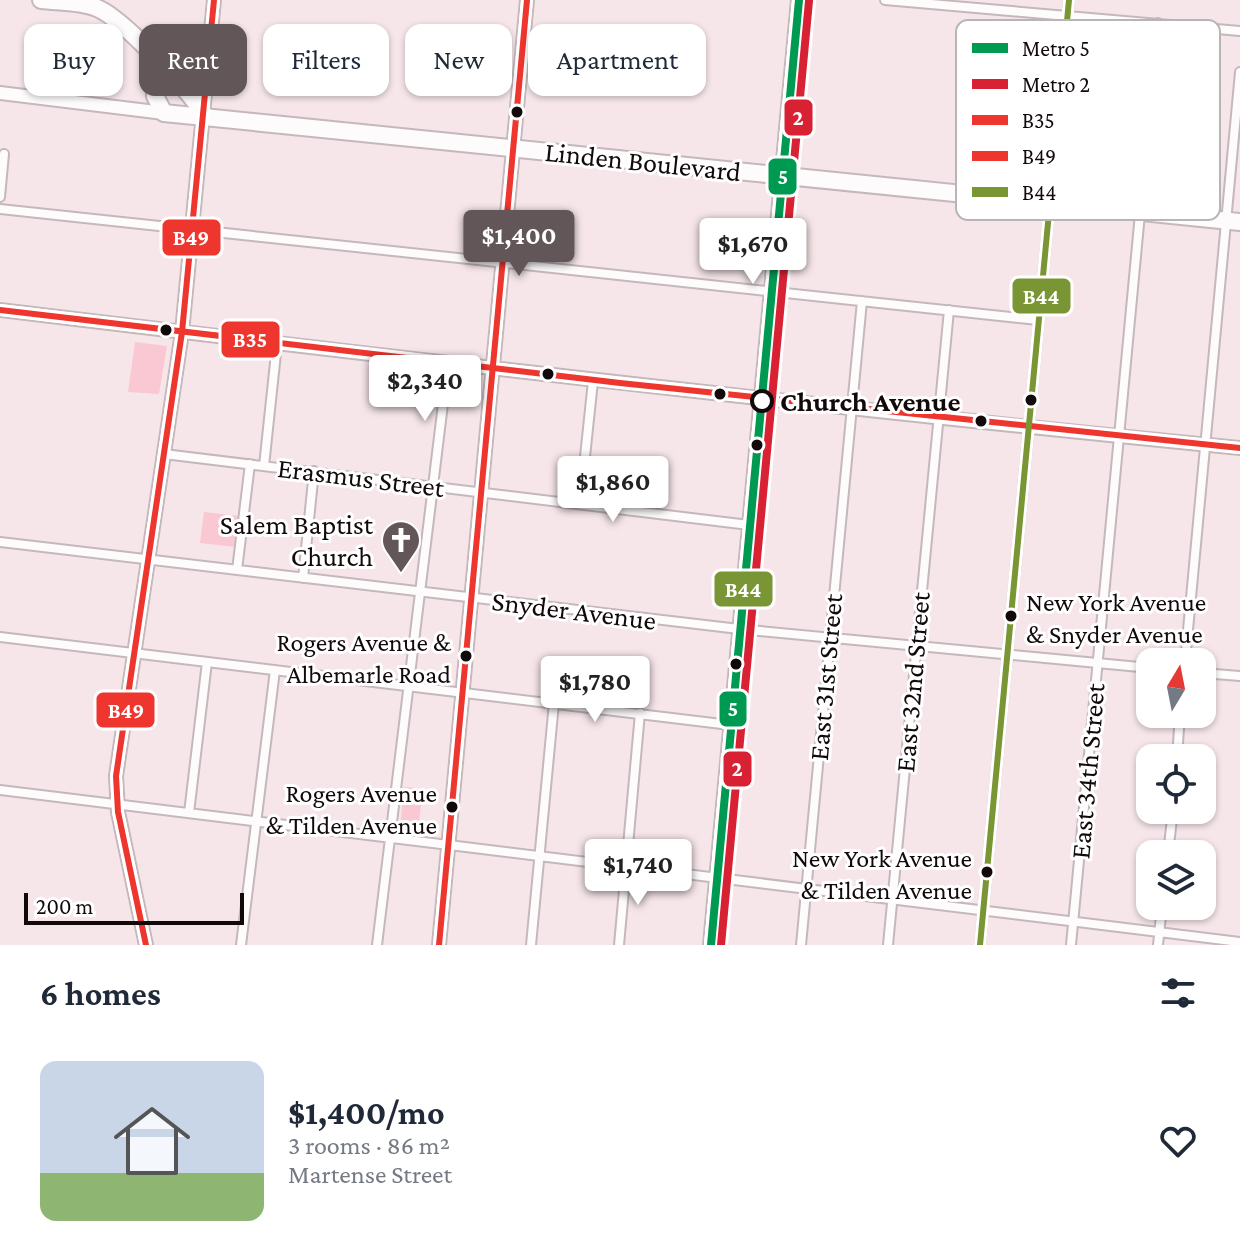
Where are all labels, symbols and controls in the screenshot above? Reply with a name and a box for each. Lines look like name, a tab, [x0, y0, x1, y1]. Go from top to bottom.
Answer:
legend	[956, 20, 1220, 220]
chip: Buy	[24, 24, 123, 96]
chip: Rent	[139, 24, 247, 96]
chip: Filters	[263, 24, 389, 96]
chip: New	[405, 24, 512, 96]
chip: Apartment	[528, 24, 706, 96]
text: Metro 5	[1022, 36, 1090, 61]
text: Metro 2	[1022, 72, 1090, 97]
line badge: 2	[783, 98, 814, 137]
unlabelled marker	[509, 104, 525, 120]
text: 2	[792, 105, 804, 130]
text: B35	[1022, 108, 1055, 133]
street label: Linden Boulevard	[543, 136, 743, 187]
text: B49	[1022, 144, 1056, 169]
line badge: 5	[767, 157, 798, 196]
text: 5	[778, 164, 788, 189]
text: B44	[1022, 180, 1057, 205]
pin: $1,400	[454, 210, 584, 278]
line badge: B49	[161, 218, 222, 257]
pin: $1,670	[688, 218, 818, 286]
text: $1,400	[481, 221, 557, 250]
text: B49	[173, 225, 209, 250]
text: $1,670	[717, 229, 789, 258]
line badge: B44	[1011, 277, 1072, 315]
text: B44	[1023, 284, 1059, 309]
line badge: B35	[220, 320, 281, 359]
unlabelled marker	[158, 322, 174, 338]
text: B35	[233, 327, 267, 352]
pin: $2,340	[360, 355, 490, 423]
text: $2,340	[387, 366, 463, 395]
unlabelled marker	[540, 366, 556, 382]
unlabelled marker	[712, 386, 728, 402]
place label: Church Avenue	[780, 386, 960, 417]
marker: Church Avenue	[751, 390, 773, 412]
unlabelled marker	[1023, 392, 1039, 408]
unlabelled marker	[973, 413, 989, 429]
unlabelled marker	[749, 437, 765, 453]
street label: Erasmus Street	[276, 452, 447, 503]
pin: $1,860	[548, 456, 678, 524]
text: $1,860	[575, 467, 651, 496]
place label: Salem Baptist Church	[220, 509, 374, 572]
church icon: Salem Baptist Church	[380, 519, 422, 574]
line badge: B44	[713, 570, 774, 608]
text: B44	[725, 577, 761, 602]
street label: Snyder Avenue	[490, 585, 658, 636]
place label: New York Avenue & Snyder Avenue	[1026, 588, 1206, 649]
street label: East 32nd Street	[889, 590, 936, 773]
street label: East 31st Street	[803, 592, 848, 762]
marker: New York Avenue & Snyder Avenue	[1003, 608, 1019, 624]
place label: Rogers Avenue & Albemarle Road	[276, 628, 452, 689]
marker: Rogers Avenue & Albemarle Road	[458, 648, 474, 664]
north arrow	[1136, 648, 1216, 728]
map controls	[1136, 648, 1216, 920]
pin: $1,780	[530, 656, 660, 724]
unlabelled marker	[728, 656, 744, 672]
text: $1,780	[559, 667, 631, 696]
street label: East 34th Street	[1064, 681, 1111, 860]
line badge: 5	[718, 690, 748, 728]
line badge: B49	[95, 691, 156, 729]
text: 5	[728, 696, 738, 721]
text: B49	[108, 698, 144, 723]
button: locate	[1136, 744, 1216, 824]
line badge: 2	[722, 750, 753, 788]
text: 2	[731, 756, 743, 781]
place label: Rogers Avenue & Tilden Avenue	[266, 779, 437, 840]
marker: Rogers Avenue & Tilden Avenue	[444, 799, 460, 815]
pin: $1,740	[573, 839, 703, 907]
button: layers	[1136, 840, 1216, 920]
place label: New York Avenue & Tilden Avenue	[792, 844, 972, 905]
text: $1,740	[603, 850, 673, 879]
marker: New York Avenue & Tilden Avenue	[979, 864, 995, 880]
scale bar	[24, 889, 244, 925]
text: 200 m	[36, 894, 93, 919]
icon: filters	[1156, 971, 1200, 1015]
text: 6 homes	[40, 975, 161, 1012]
icon: home	[104, 1093, 200, 1189]
text: $1,400/mo	[288, 1094, 445, 1131]
icon: heart	[1156, 1119, 1200, 1163]
text: 3 rooms · 86 m²	[288, 1131, 450, 1160]
text: Martense Street	[288, 1160, 452, 1189]

